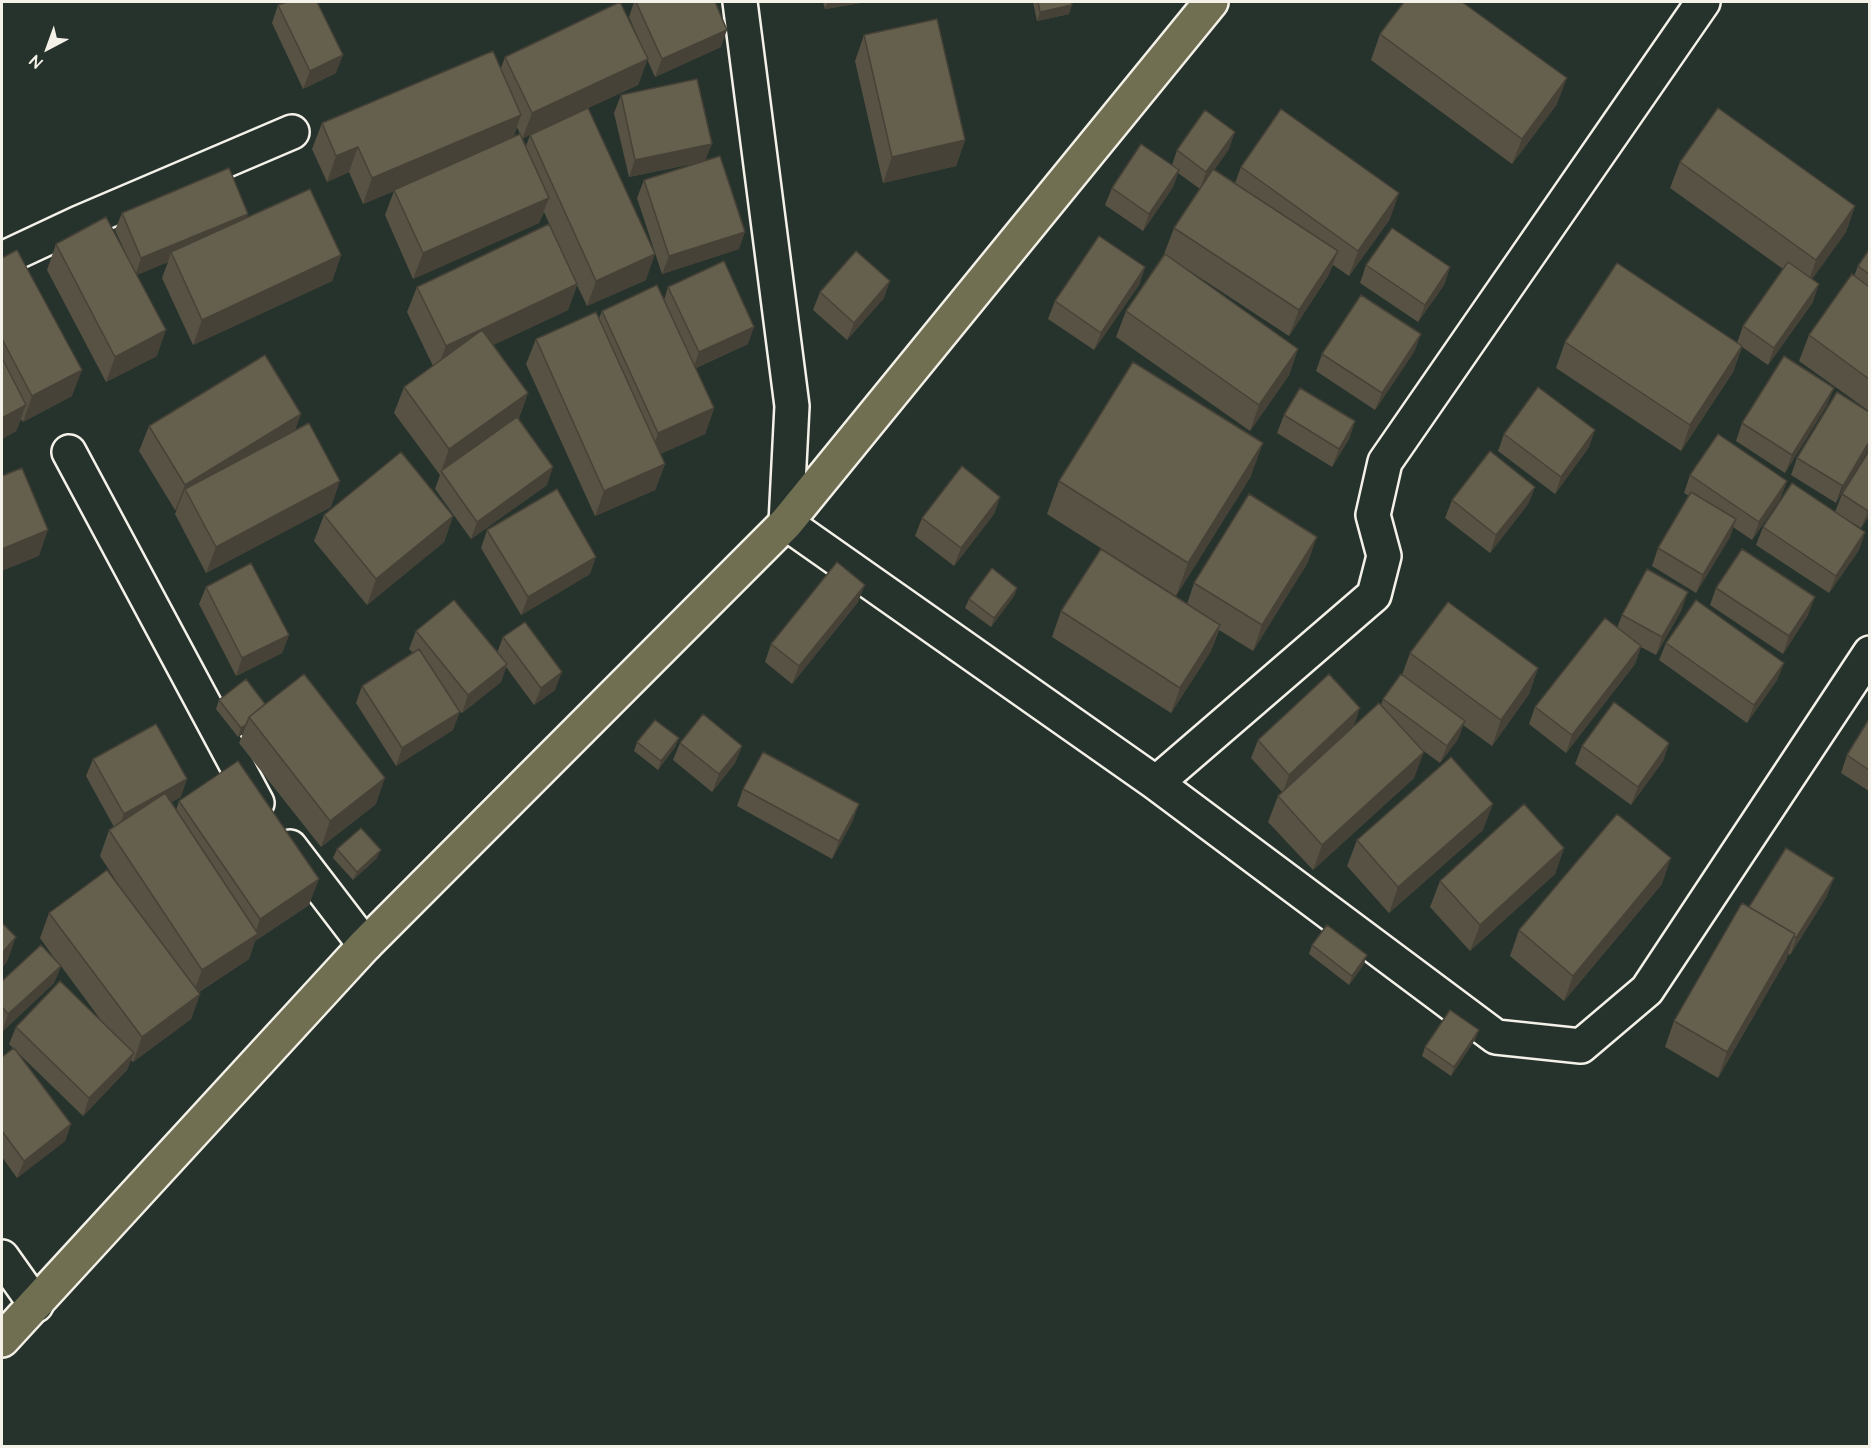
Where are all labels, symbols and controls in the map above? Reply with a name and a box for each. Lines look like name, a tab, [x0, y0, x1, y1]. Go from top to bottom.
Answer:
north arrow	[18, 18, 78, 78]
text: N	[25, 50, 47, 73]

